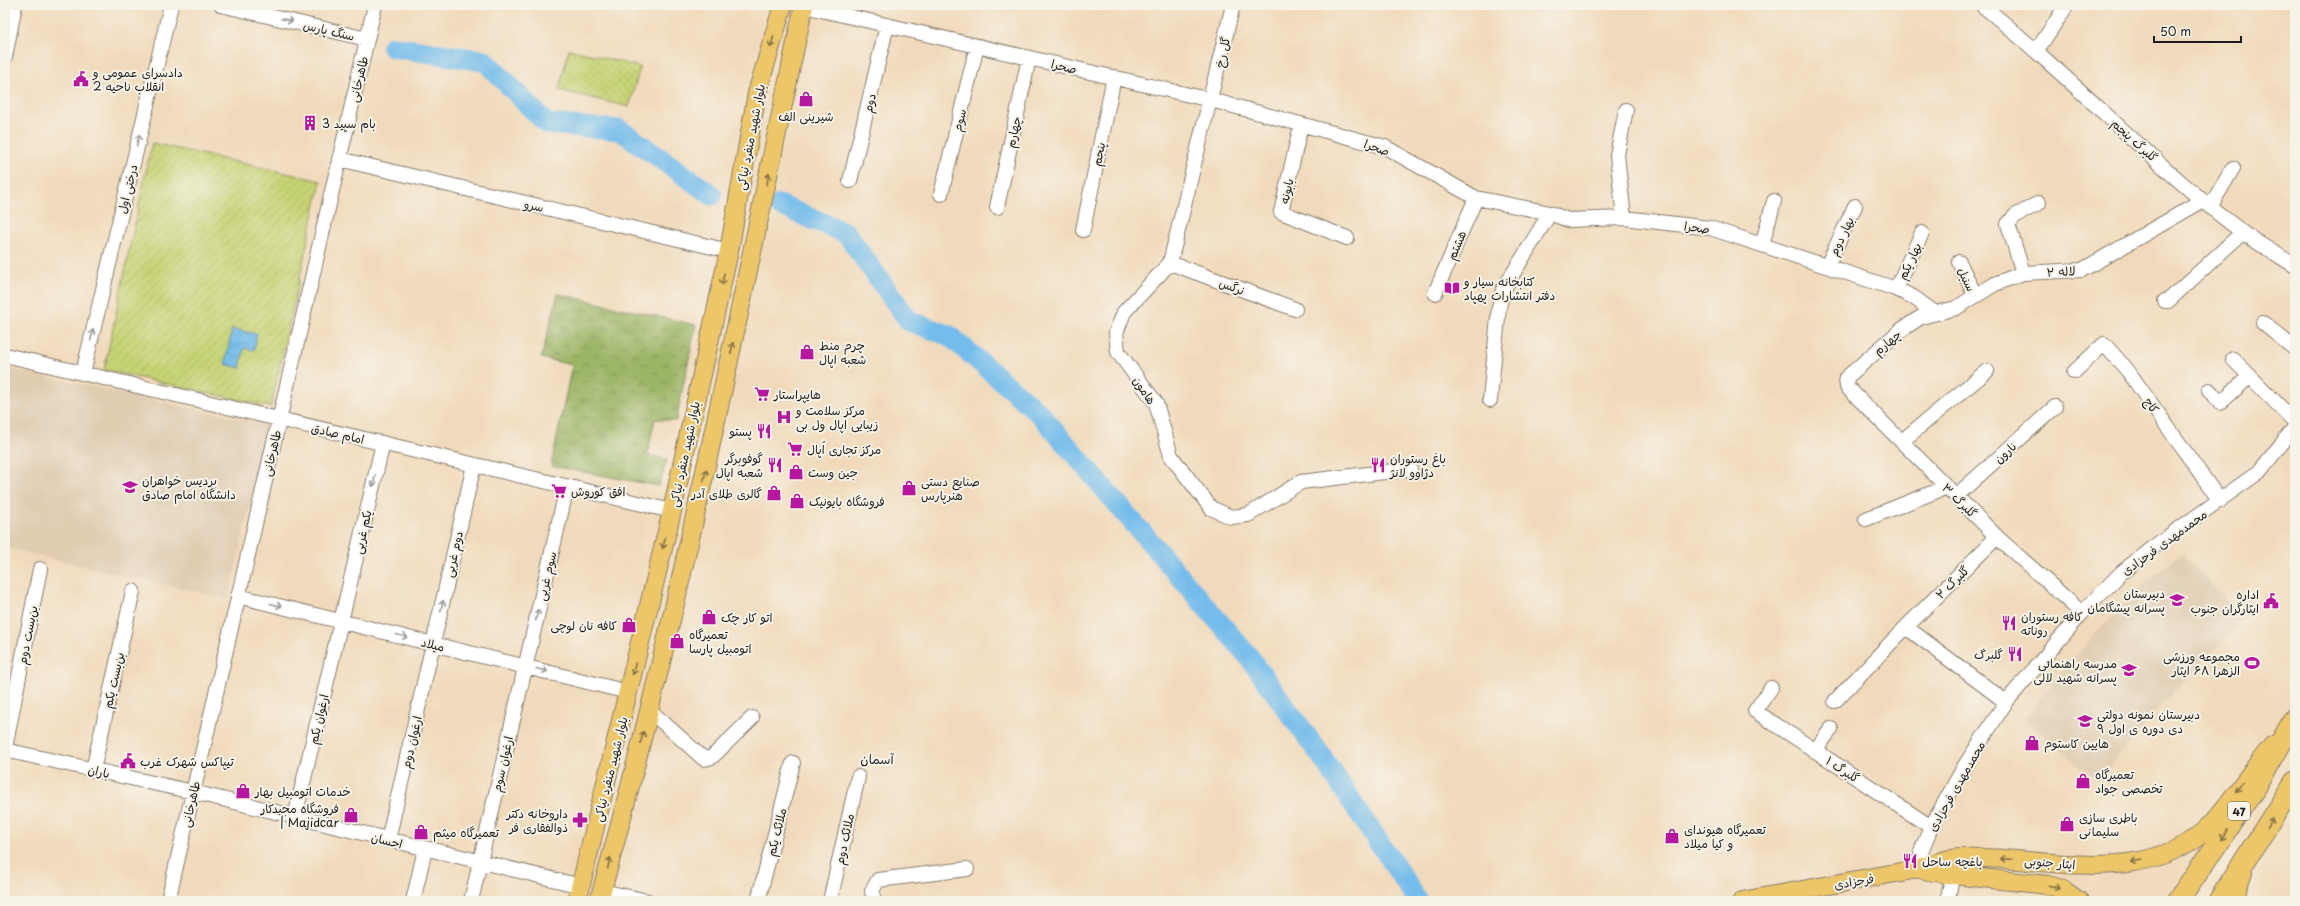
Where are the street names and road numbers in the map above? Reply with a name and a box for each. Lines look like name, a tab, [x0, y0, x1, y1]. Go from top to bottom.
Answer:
street label: سنگ پارس	[302, 15, 356, 45]
street label: گل رخ	[1210, 35, 1235, 69]
street label: طاهرخانی	[344, 54, 372, 104]
street label: صحرا	[1049, 54, 1079, 78]
street label: بلوار شهید منفرد نیاکی	[731, 82, 769, 192]
street label: دوم	[858, 91, 881, 115]
street label: سوم	[948, 107, 971, 133]
street label: گلبرگ پنجم	[2107, 114, 2162, 167]
street label: چهارم	[1001, 115, 1026, 150]
street label: صحرا	[1362, 134, 1392, 160]
street label: پنجم	[1087, 140, 1110, 168]
street label: درختی اول	[113, 162, 141, 216]
street label: بابونه	[1274, 176, 1298, 206]
street label: سرو	[521, 194, 546, 216]
street label: بهار دوم	[1824, 213, 1859, 259]
street label: صحرا	[1683, 216, 1711, 238]
street label: هشتم	[1442, 227, 1471, 263]
street label: بهار یکم	[1893, 239, 1926, 283]
street label: لاله ۲	[2046, 261, 2076, 281]
street label: سنبل	[1953, 264, 1981, 294]
street label: نرگس	[1217, 273, 1247, 299]
street label: چهارم	[1869, 325, 1906, 360]
street label: هامون	[1129, 372, 1161, 408]
street label: کاج	[2139, 393, 2164, 417]
street label: بلوار شهید منفرد نیاکی	[664, 399, 704, 509]
street label: امام صادق	[309, 418, 366, 449]
street label: طاهرخانی	[257, 428, 285, 478]
street label: نارون	[1990, 437, 2020, 467]
street label: گلبرگ ۳	[1939, 479, 1981, 521]
street label: محمدمهدی فرحزادی	[2118, 505, 2210, 579]
street label: یکم غربی	[348, 508, 377, 556]
street label: دوم غربی	[439, 529, 468, 579]
street label: سوم غربی	[532, 549, 561, 603]
street label: گلبرگ ۲	[1931, 561, 1973, 603]
street label: بن‌بست دوم	[12, 604, 43, 666]
street label: میلاد	[419, 632, 447, 656]
street label: بن‌بست یکم	[98, 650, 129, 710]
street label: ارغوان یکم	[304, 692, 333, 746]
street label: ارغوان دوم	[396, 714, 427, 770]
street label: بلوار شهید منفرد نیاکی	[588, 715, 632, 823]
street label: ارغوان سوم	[487, 734, 518, 794]
street label: محمدمهدی فرحزادی	[1923, 737, 1989, 835]
street label: گلبرگ ۱	[1822, 751, 1864, 787]
street label: باران	[86, 760, 112, 782]
street label: طاهرخانی	[176, 779, 204, 829]
road number: 47	[2228, 802, 2250, 820]
street label: ملائک یکم	[761, 806, 792, 858]
street label: ملائک دوم	[830, 812, 859, 866]
street label: احسان	[369, 827, 405, 853]
street label: ایثار جنوبی	[2024, 851, 2076, 873]
street label: فرحزادی	[1833, 869, 1875, 893]

